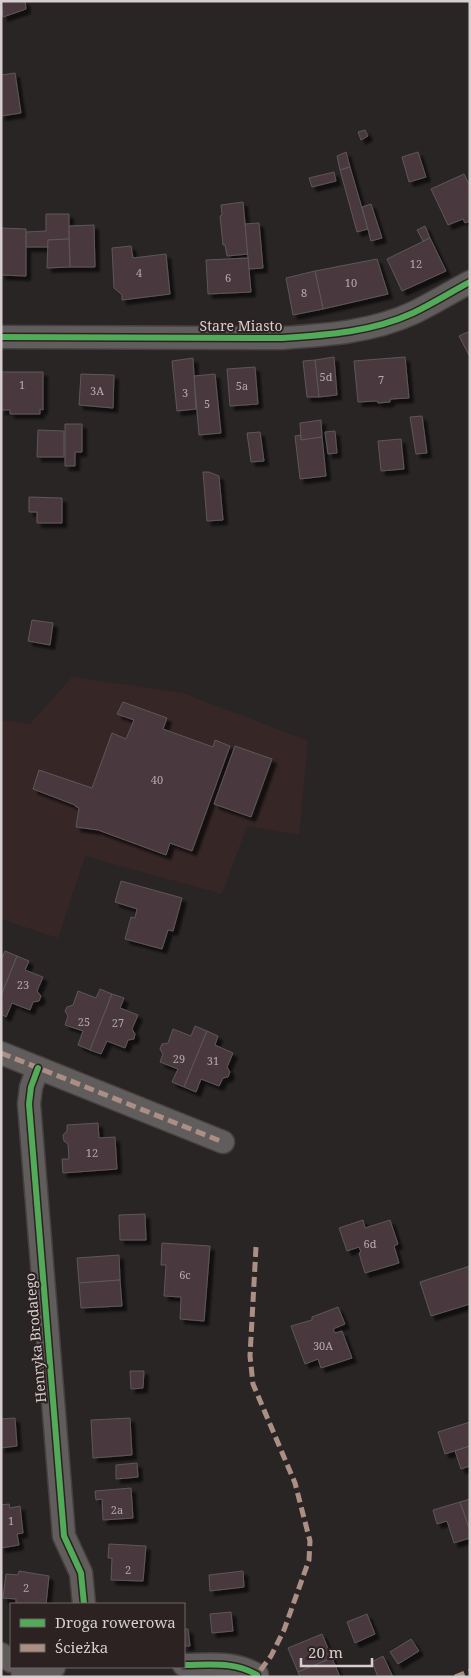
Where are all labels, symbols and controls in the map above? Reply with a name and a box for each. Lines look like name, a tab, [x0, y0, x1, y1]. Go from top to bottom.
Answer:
house number: 12	[410, 256, 422, 271]
house number: 4	[136, 265, 142, 280]
house number: 6	[225, 270, 231, 285]
house number: 10	[345, 275, 357, 290]
house number: 8	[301, 285, 307, 300]
street label: Stare Miasto	[200, 316, 282, 335]
house number: 5d	[320, 369, 333, 384]
house number: 7	[378, 372, 384, 387]
house number: 1	[19, 377, 25, 392]
house number: 5a	[236, 378, 248, 393]
house number: 3A	[90, 383, 104, 398]
house number: 3	[182, 385, 188, 400]
house number: 5	[204, 396, 210, 411]
house number: 40	[151, 772, 163, 787]
house number: 23	[17, 977, 29, 992]
house number: 25	[78, 1014, 90, 1029]
house number: 27	[112, 1015, 124, 1030]
house number: 29	[173, 1051, 185, 1066]
house number: 31	[207, 1053, 219, 1068]
house number: 12	[86, 1145, 98, 1160]
house number: 6d	[364, 1236, 377, 1251]
house number: 6c	[179, 1267, 191, 1282]
street label: Henryka Brodatego	[20, 1272, 50, 1404]
house number: 30A	[313, 1338, 333, 1353]
house number: 2a	[111, 1502, 123, 1517]
house number: 1	[8, 1513, 14, 1528]
house number: 2	[125, 1562, 131, 1577]
house number: 2	[23, 1580, 29, 1595]
legend	[10, 1603, 185, 1668]
text: Droga rowerowa	[55, 1612, 176, 1632]
scale bar	[301, 1636, 372, 1668]
text: Ścieżka	[55, 1637, 108, 1657]
text: 20 m	[308, 1642, 343, 1662]

